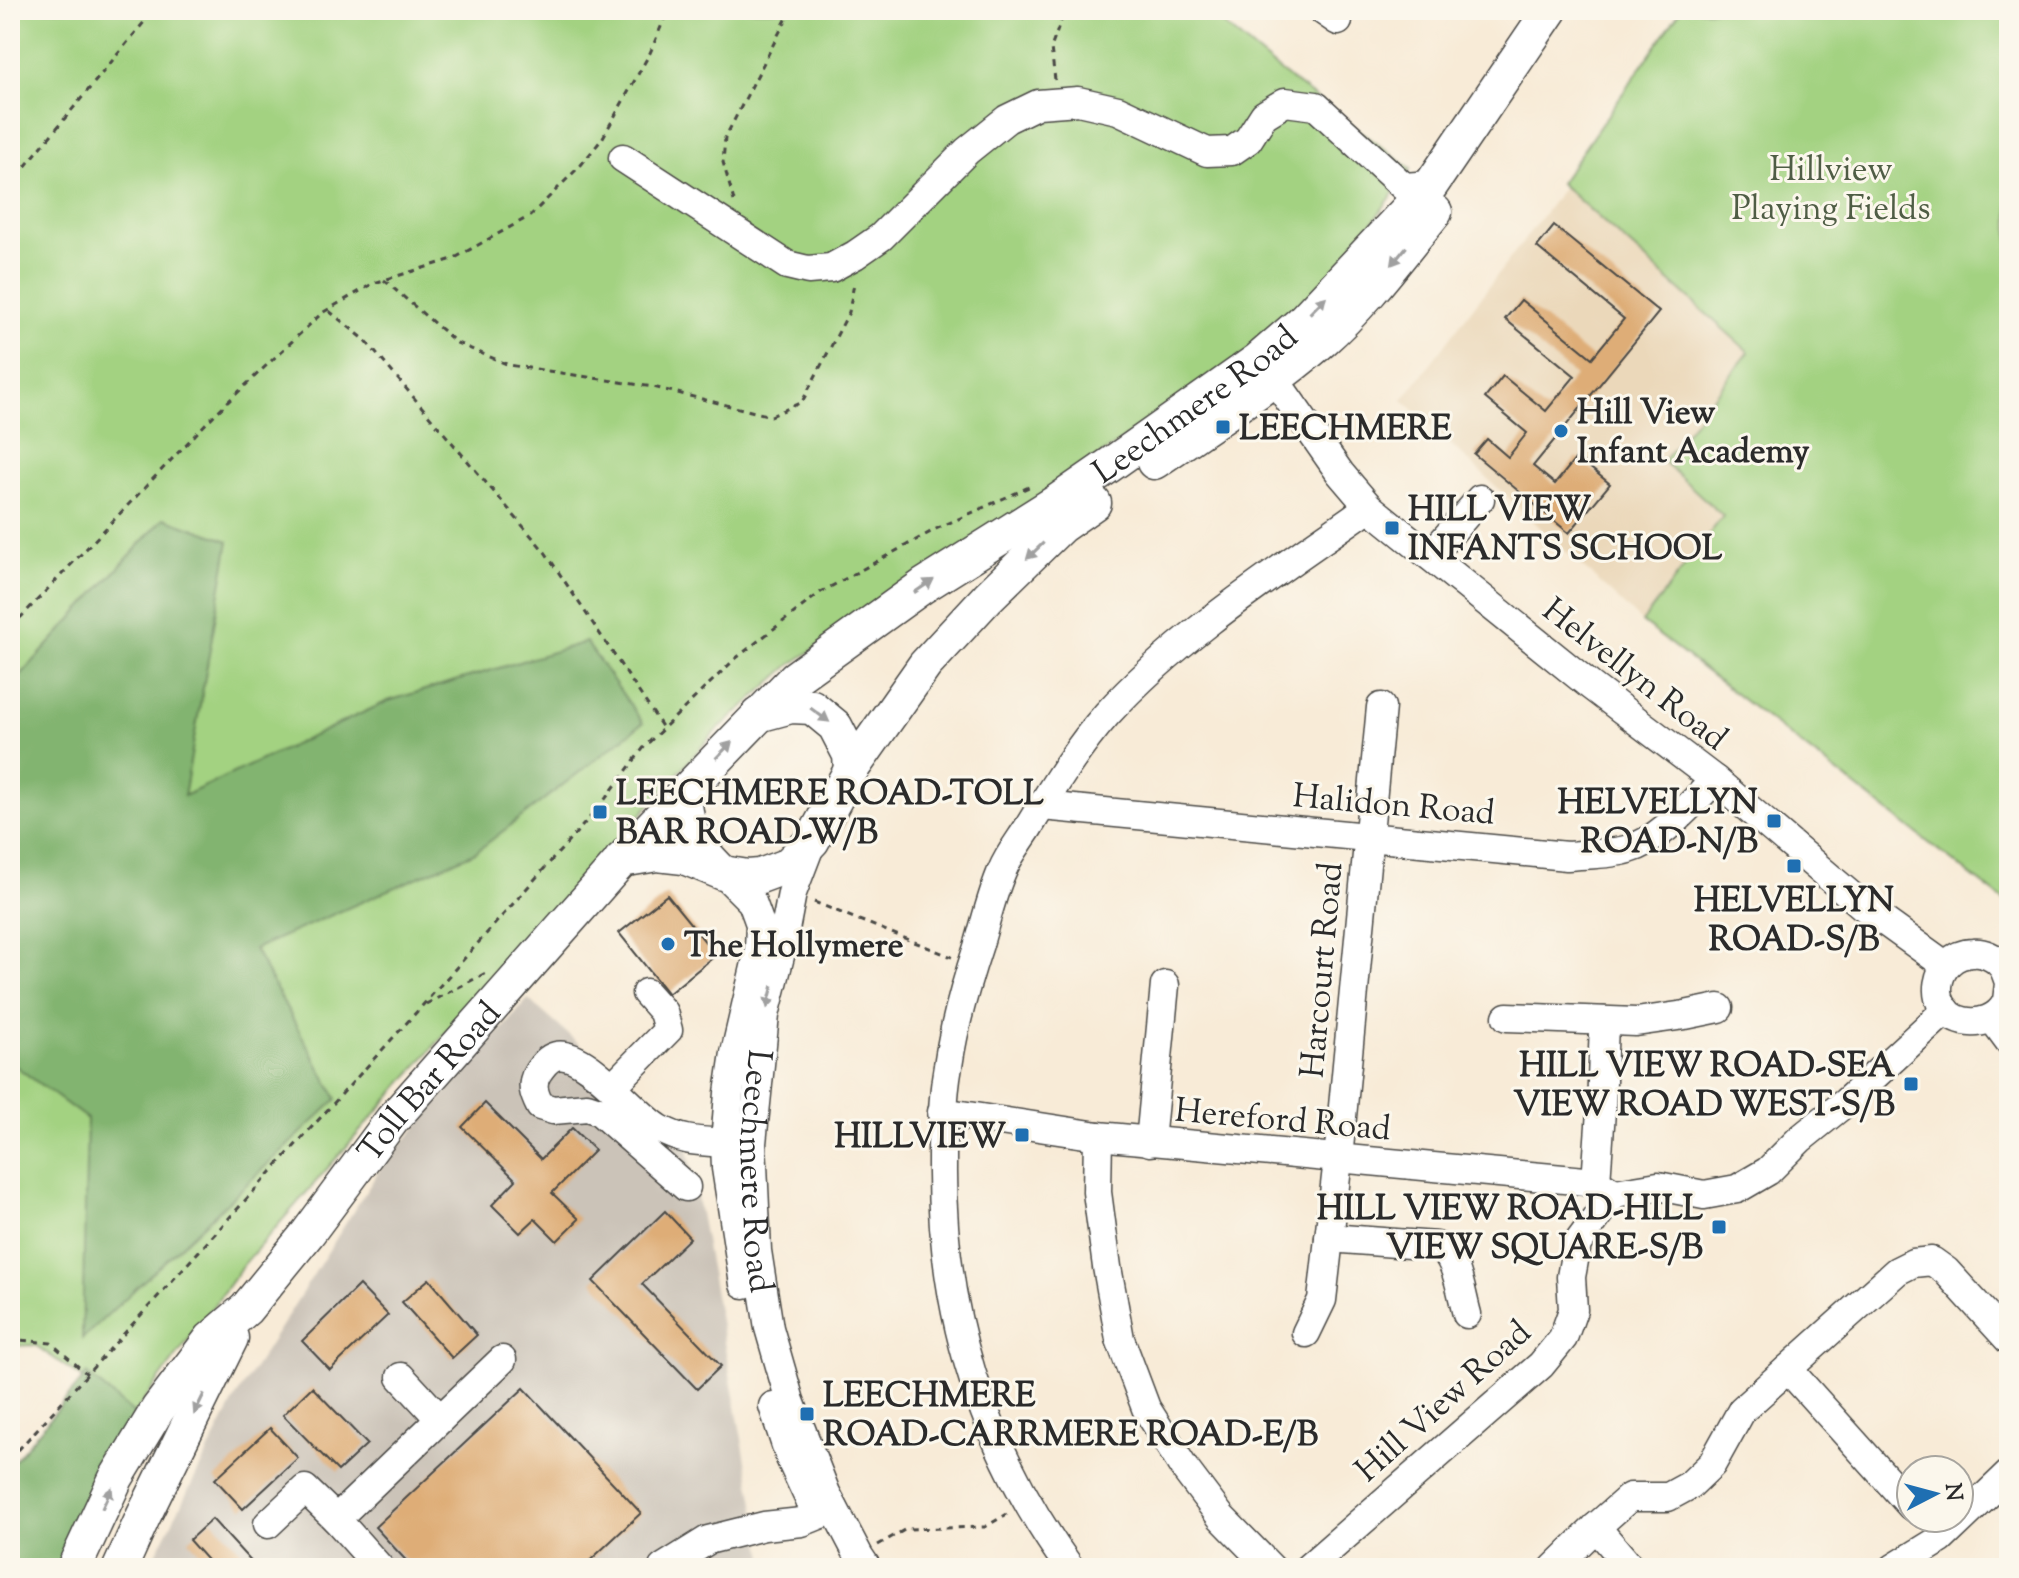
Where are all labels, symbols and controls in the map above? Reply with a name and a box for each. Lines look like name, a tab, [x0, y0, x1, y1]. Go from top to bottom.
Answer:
park label: Hillview Playing Fields	[1731, 147, 1931, 235]
one-way arrow	[1391, 246, 1408, 266]
one-way arrow	[1308, 296, 1326, 315]
street label: Leechmere Road	[1084, 315, 1310, 498]
place label: Hill View Infant Academy	[1577, 390, 1810, 478]
place label: LEECHMERE	[1239, 406, 1452, 455]
marker: LEECHMERE	[1214, 418, 1232, 436]
marker: Hill View Infant Academy	[1552, 422, 1570, 440]
place label: HILL VIEW INFANTS SCHOOL	[1408, 487, 1723, 575]
marker: HILL VIEW INFANTS SCHOOL	[1383, 519, 1401, 537]
one-way arrow	[1026, 541, 1045, 560]
one-way arrow	[914, 578, 935, 593]
street label: Helvellyn Road	[1531, 588, 1737, 764]
one-way arrow	[809, 707, 831, 723]
one-way arrow	[715, 741, 733, 760]
place label: LEECHMERE ROAD-TOLL BAR ROAD-W/B	[616, 771, 1044, 859]
street label: Halidon Road	[1291, 773, 1497, 840]
place label: HELVELLYN ROAD-N/B	[1558, 780, 1758, 868]
marker: LEECHMERE ROAD-TOLL BAR ROAD-W/B	[591, 803, 609, 821]
marker: HELVELLYN ROAD-N/B	[1765, 812, 1783, 830]
marker: HELVELLYN ROAD-S/B	[1785, 857, 1803, 875]
street label: Harcourt Road	[1290, 860, 1357, 1080]
place label: HELVELLYN ROAD-S/B	[1694, 878, 1894, 966]
place label: The Hollymere	[684, 923, 904, 972]
marker: The Hollymere	[659, 935, 677, 953]
one-way arrow	[763, 985, 775, 1010]
street label: Toll Bar Road	[348, 992, 514, 1174]
place label: HILL VIEW ROAD-SEA VIEW ROAD WEST-S/B	[1513, 1043, 1895, 1131]
street label: Leechmere Road	[724, 1047, 784, 1296]
marker: HILL VIEW ROAD-SEA VIEW ROAD WEST-S/B	[1902, 1075, 1920, 1093]
street label: Hereford Road	[1173, 1088, 1393, 1155]
place label: HILLVIEW	[834, 1114, 1006, 1163]
marker: HILLVIEW	[1013, 1126, 1031, 1144]
place label: HILL VIEW ROAD-HILL VIEW SQUARE-S/B	[1317, 1186, 1703, 1274]
marker: HILL VIEW ROAD-HILL VIEW SQUARE-S/B	[1710, 1218, 1728, 1236]
street label: Hill View Road	[1345, 1310, 1543, 1495]
place label: LEECHMERE ROAD-CARRMERE ROAD-E/B	[823, 1373, 1318, 1461]
one-way arrow	[192, 1393, 205, 1416]
marker: LEECHMERE ROAD-CARRMERE ROAD-E/B	[798, 1405, 816, 1423]
north arrow	[1895, 1454, 1975, 1534]
text: N	[1935, 1482, 1969, 1503]
one-way arrow	[100, 1486, 114, 1509]

